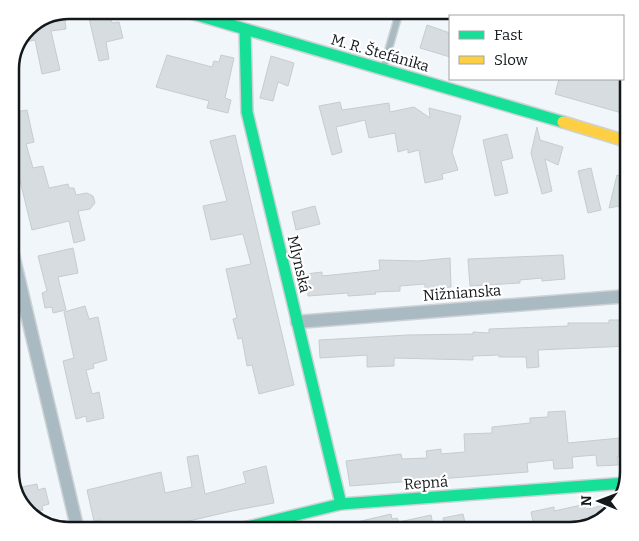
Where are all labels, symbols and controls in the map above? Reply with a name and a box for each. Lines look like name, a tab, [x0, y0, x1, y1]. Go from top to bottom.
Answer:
legend	[449, 15, 624, 80]
text: Fast	[494, 26, 523, 44]
street label: M. R. Štefánika	[329, 30, 431, 76]
text: Slow	[494, 51, 529, 69]
street label: Mlynská	[284, 234, 314, 294]
street label: Nižnianska	[422, 281, 502, 305]
street label: Repná	[403, 472, 449, 494]
north arrow	[574, 476, 624, 526]
text: N	[578, 495, 595, 506]

